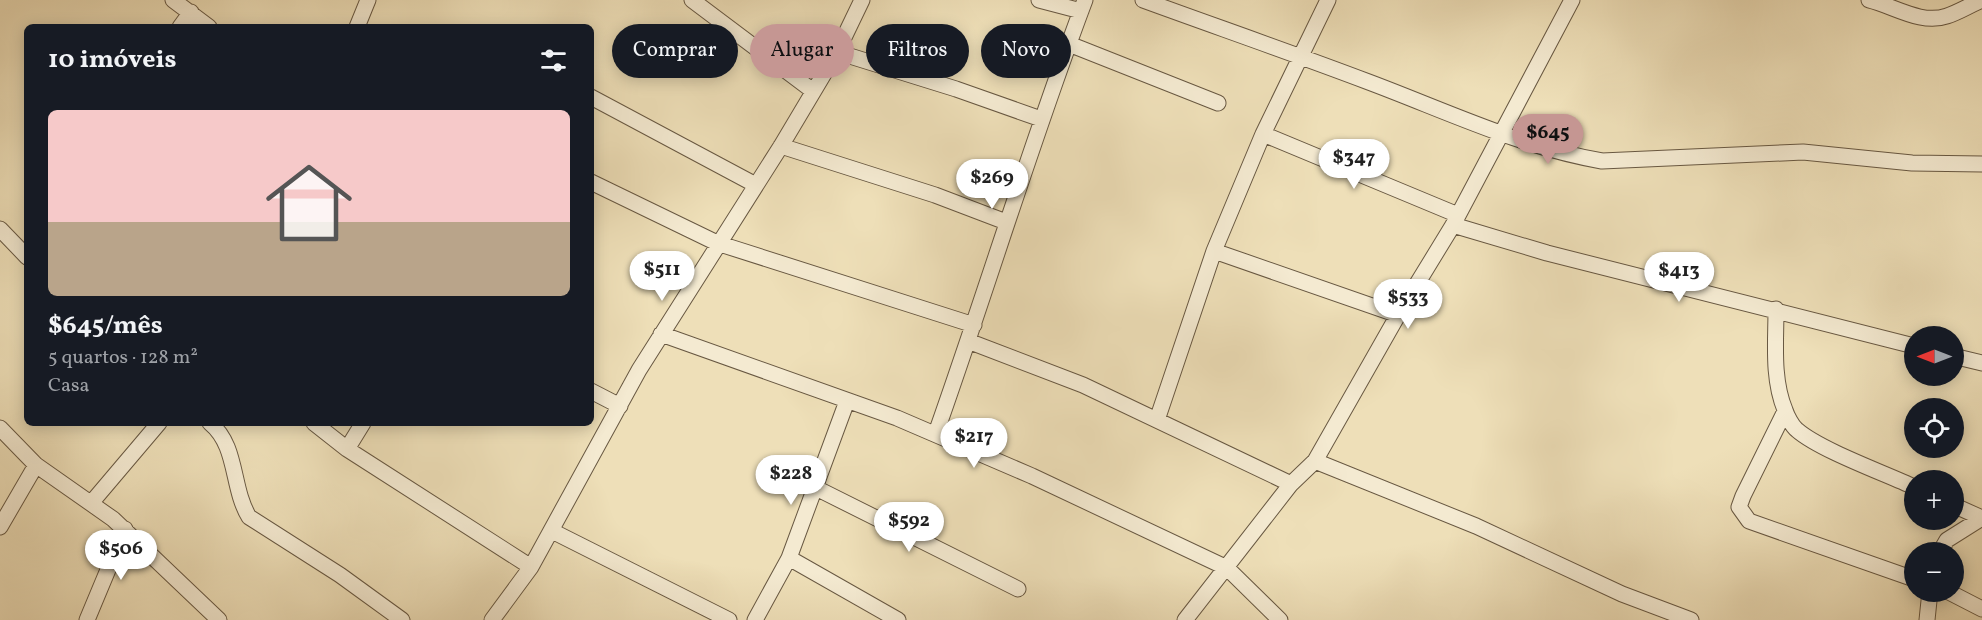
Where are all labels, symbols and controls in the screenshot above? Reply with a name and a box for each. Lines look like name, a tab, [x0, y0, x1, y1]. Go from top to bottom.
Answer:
chip: Comprar	[612, 24, 738, 78]
chip: Alugar	[750, 24, 854, 78]
chip: Filtros	[866, 24, 969, 78]
chip: Novo	[981, 24, 1071, 78]
text: 10 imóveis	[48, 42, 177, 78]
icon: filters	[537, 44, 570, 77]
pin: $645	[1512, 114, 1584, 165]
text: $645	[1526, 119, 1570, 147]
pin: $347	[1318, 139, 1390, 190]
text: $347	[1333, 144, 1375, 172]
icon: home	[255, 149, 363, 257]
pin: $269	[956, 159, 1028, 210]
text: $269	[970, 164, 1014, 192]
pin: $511	[626, 251, 698, 302]
pin: $413	[1643, 252, 1715, 303]
text: $511	[644, 256, 680, 284]
text: $413	[1658, 257, 1700, 285]
pin: $533	[1372, 279, 1444, 330]
text: $533	[1387, 284, 1429, 312]
text: $645/mês	[48, 308, 163, 344]
north arrow	[1904, 326, 1964, 386]
map controls	[1904, 326, 1964, 602]
text: 5 quartos · 128 m²	[48, 344, 198, 372]
text: Casa	[48, 372, 90, 400]
button: locate	[1904, 398, 1964, 458]
pin: $217	[938, 418, 1010, 469]
text: $217	[954, 423, 994, 451]
pin: $228	[755, 455, 827, 506]
text: $228	[770, 460, 812, 488]
button: +	[1904, 470, 1964, 530]
pin: $592	[873, 502, 945, 553]
text: $592	[888, 507, 930, 535]
pin: $506	[85, 530, 157, 581]
text: $506	[99, 535, 143, 563]
button: −	[1904, 542, 1964, 602]

